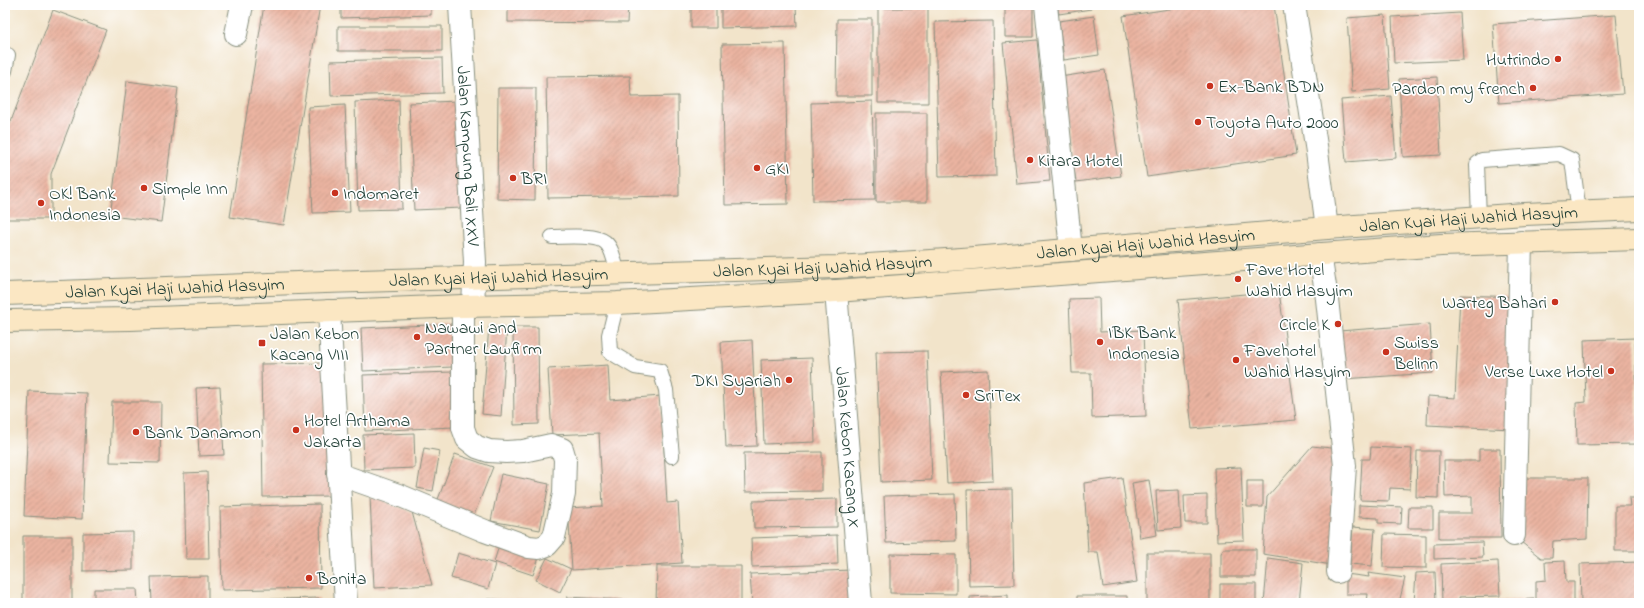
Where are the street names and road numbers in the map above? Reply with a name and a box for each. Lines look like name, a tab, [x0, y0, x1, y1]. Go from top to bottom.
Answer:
street label: Jalan Kampung Bali XXV	[449, 65, 485, 247]
street label: Jalan Kyai Haji Wahid Hasyim	[1359, 201, 1579, 241]
street label: Jalan Kyai Haji Wahid Hasyim	[1035, 223, 1256, 268]
street label: Jalan Kyai Haji Wahid Hasyim	[713, 250, 933, 286]
street label: Jalan Kyai Haji Wahid Hasyim	[389, 263, 609, 295]
street label: Jalan Kyai Haji Wahid Hasyim	[65, 273, 285, 307]
street label: Jalan Kebon Kacang X	[827, 366, 866, 529]

